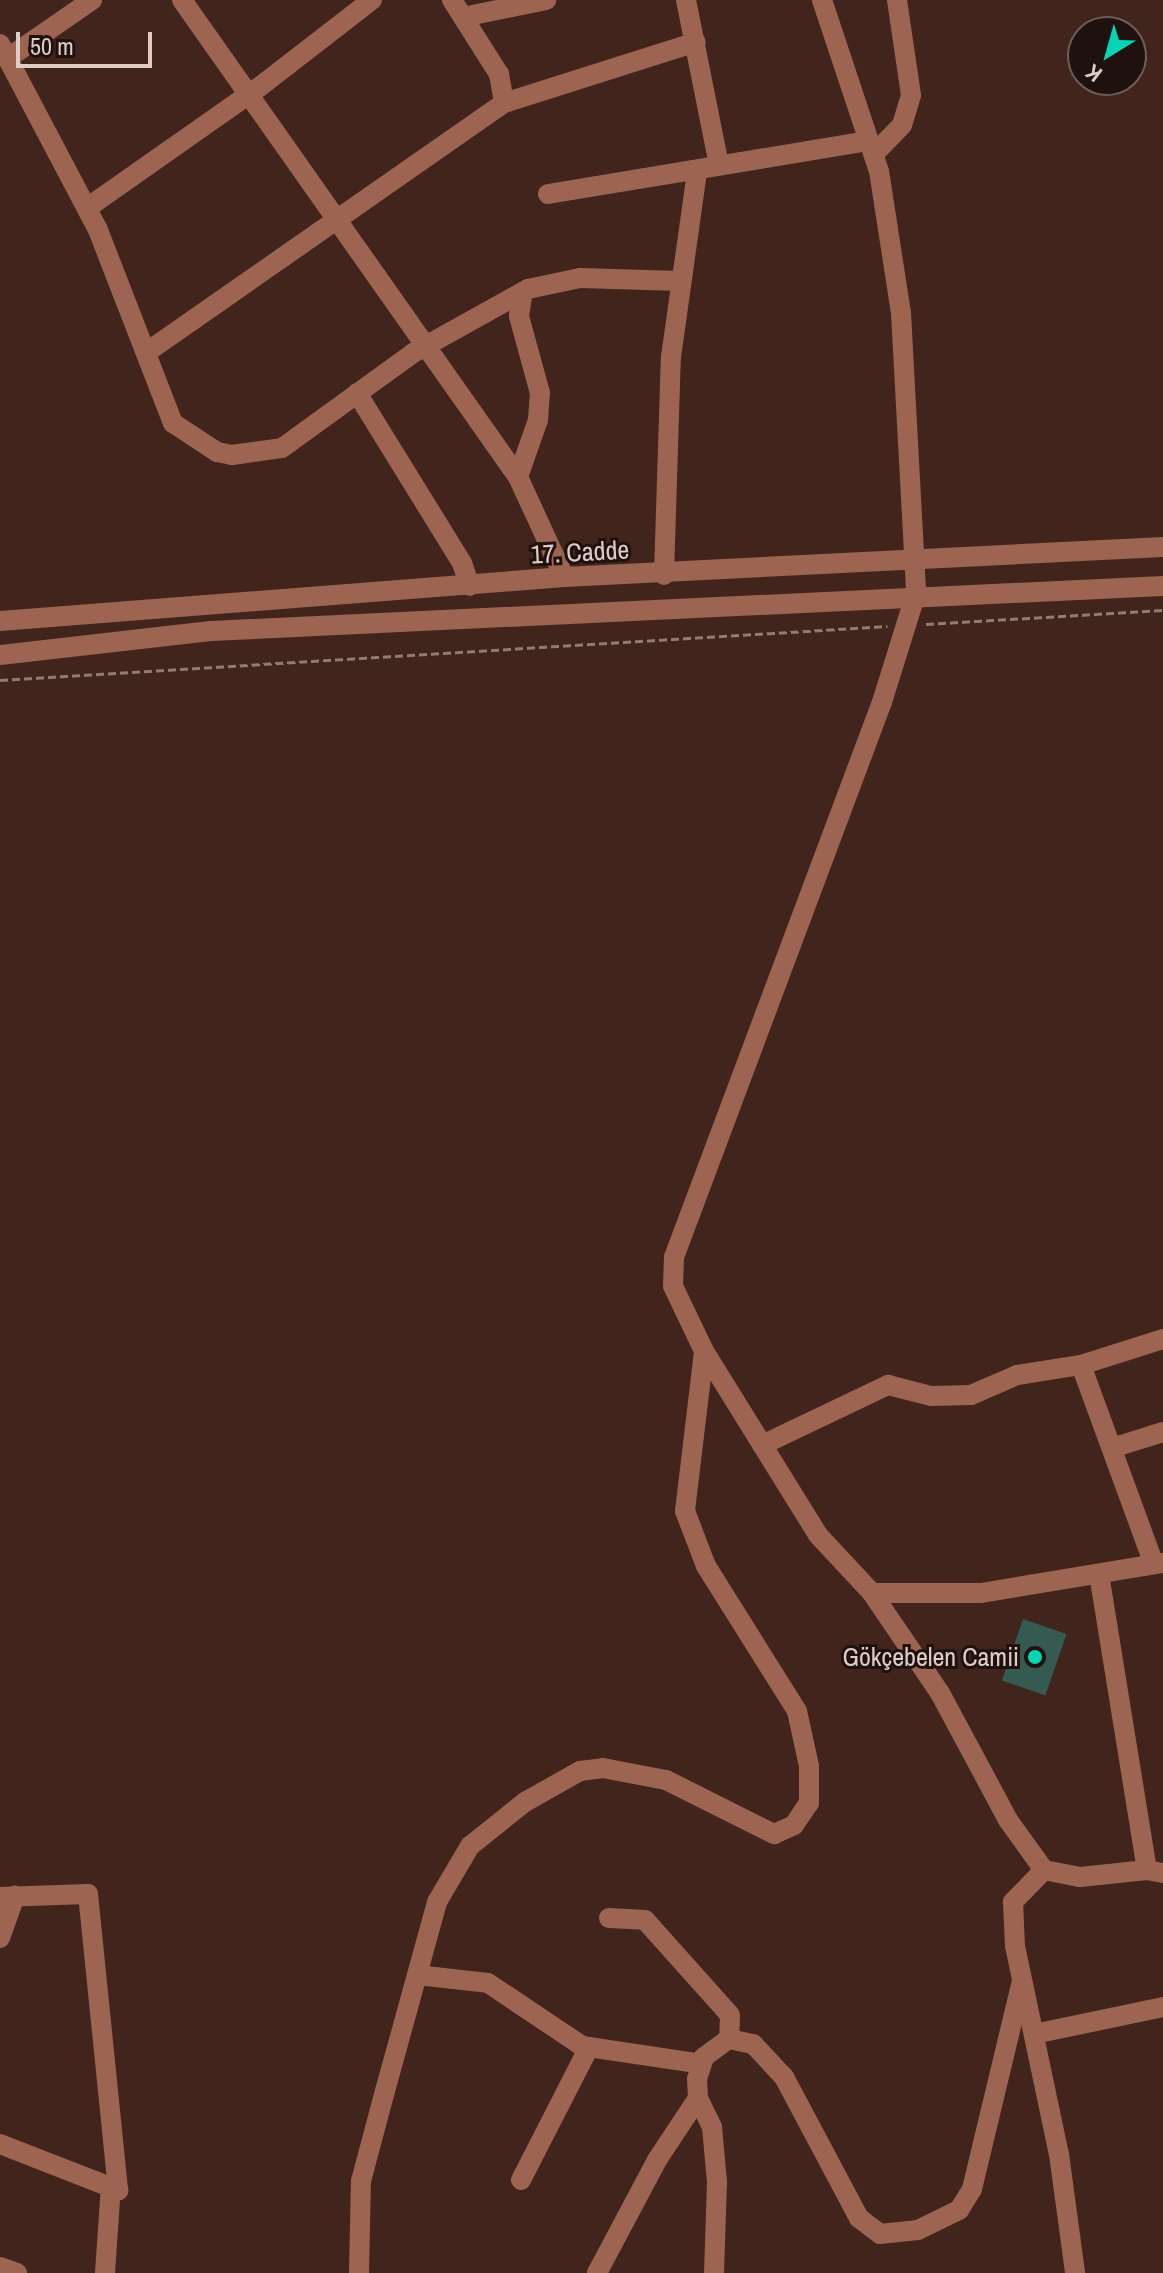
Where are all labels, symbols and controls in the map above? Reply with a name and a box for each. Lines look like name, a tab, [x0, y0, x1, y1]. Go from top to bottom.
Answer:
scale bar	[20, 16, 156, 66]
north arrow	[1067, 16, 1147, 96]
text: 50 m	[30, 30, 74, 62]
text: K	[1080, 58, 1108, 89]
street label: 17. Cadde	[530, 534, 630, 570]
place label: Gökçebelen Camii	[842, 1641, 1019, 1673]
marker: Gökçebelen Camii	[1026, 1648, 1044, 1666]

